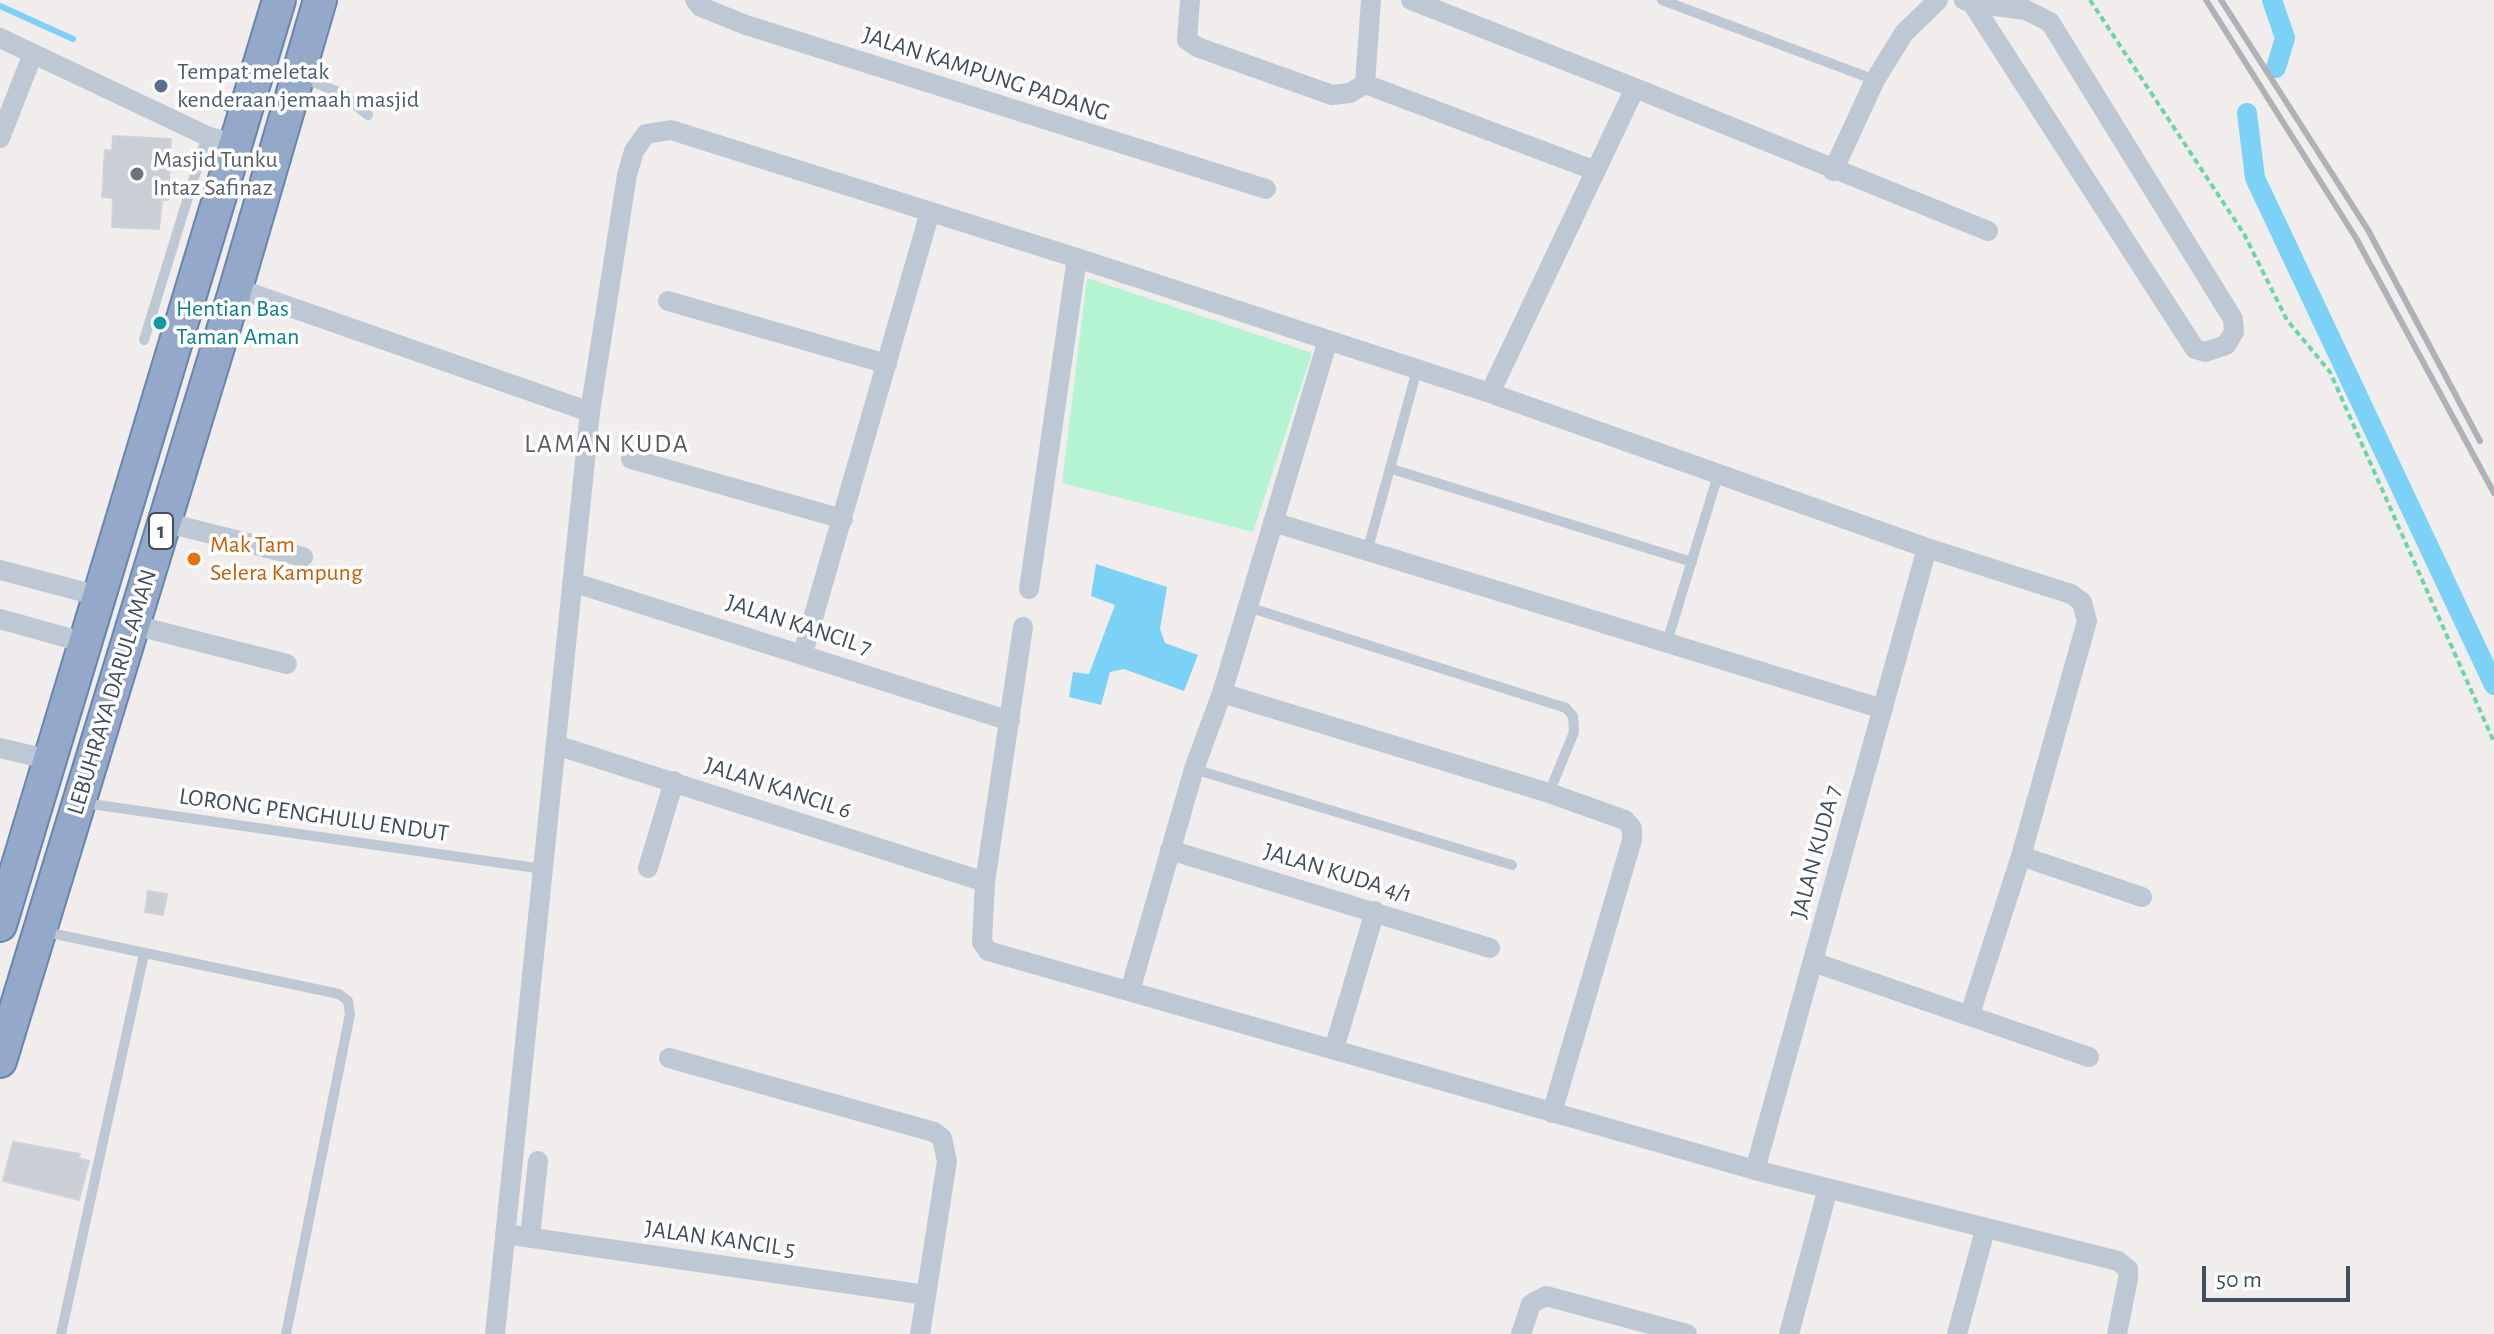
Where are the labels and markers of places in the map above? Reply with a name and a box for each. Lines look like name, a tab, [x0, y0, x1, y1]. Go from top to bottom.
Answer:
place label: Tempat meletak kenderaan jemaah masjid	[177, 58, 419, 114]
marker: Tempat meletak kenderaan jemaah masjid	[152, 77, 170, 95]
place label: Masjid Tunku Intaz Safinaz	[153, 146, 278, 202]
marker: Masjid Tunku Intaz Safinaz	[128, 165, 146, 183]
place label: Hentian Bas Taman Aman	[176, 295, 299, 351]
marker: Hentian Bas Taman Aman	[151, 314, 169, 332]
place label: Mak Tam Selera Kampung	[210, 531, 363, 587]
marker: Mak Tam Selera Kampung	[185, 550, 203, 568]

